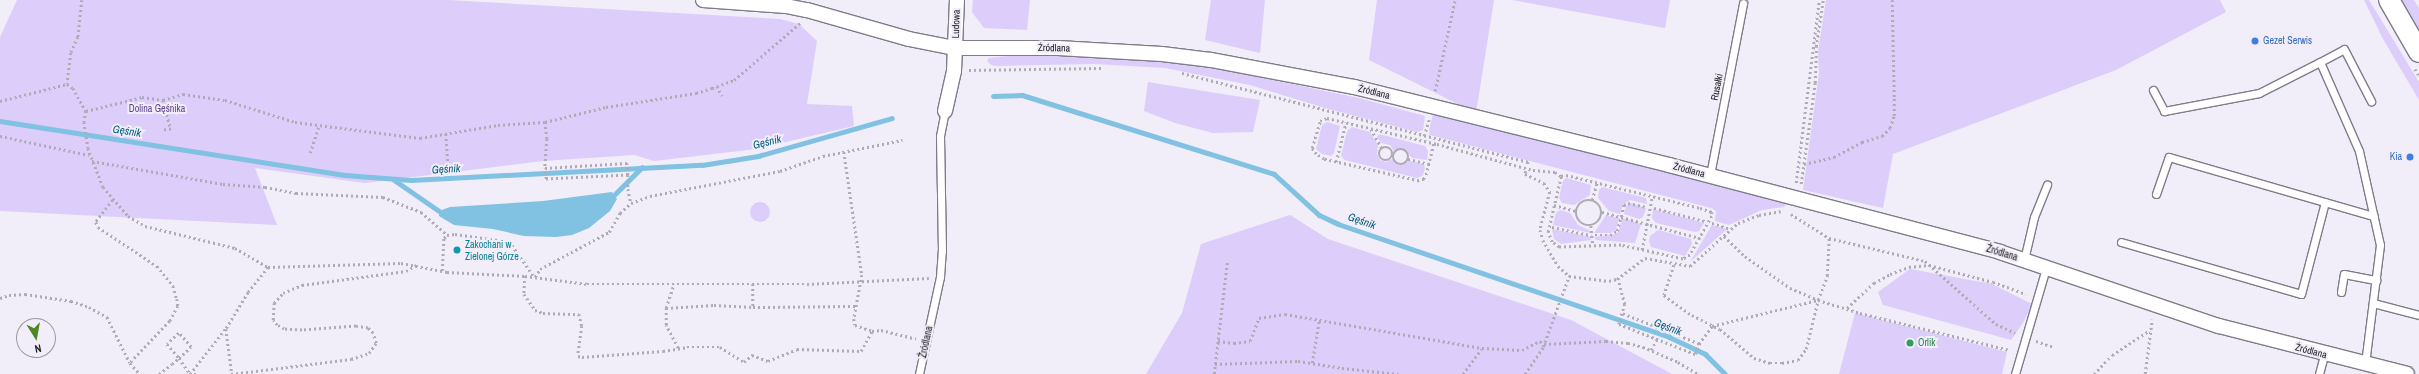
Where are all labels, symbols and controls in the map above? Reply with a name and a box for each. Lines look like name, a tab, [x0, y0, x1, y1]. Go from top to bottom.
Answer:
street label: Ludowa	[950, 9, 962, 39]
place label: Gezet Serwis	[2263, 35, 2312, 47]
marker: Gezet Serwis	[2250, 36, 2260, 46]
street label: Źródlana	[1038, 42, 1070, 54]
street label: Rusałki	[1709, 72, 1725, 102]
street label: Źródlana	[1357, 82, 1391, 102]
park label: Dolina Gęśnika	[129, 103, 185, 115]
water label: Gęśnik	[112, 122, 142, 140]
water label: Gęśnik	[752, 132, 782, 152]
place label: Kia	[2390, 151, 2402, 163]
marker: Kia	[2405, 152, 2415, 162]
street label: Źródlana	[1672, 160, 1706, 180]
water label: Gęśnik	[431, 162, 461, 176]
water label: Gęśnik	[1346, 210, 1378, 232]
place label: Zakochani w Zielonej Górze	[465, 238, 519, 262]
street label: Źródlana	[1985, 243, 2019, 263]
marker: Zakochani w Zielonej Górze	[452, 245, 462, 255]
water label: Gęśnik	[1652, 316, 1684, 338]
north arrow	[16, 318, 56, 358]
street label: Źródlana	[917, 325, 935, 359]
place label: Orlik	[1918, 337, 1935, 349]
marker: Orlik	[1905, 338, 1915, 348]
text: N	[34, 341, 43, 356]
street label: Źródlana	[2294, 341, 2328, 361]

